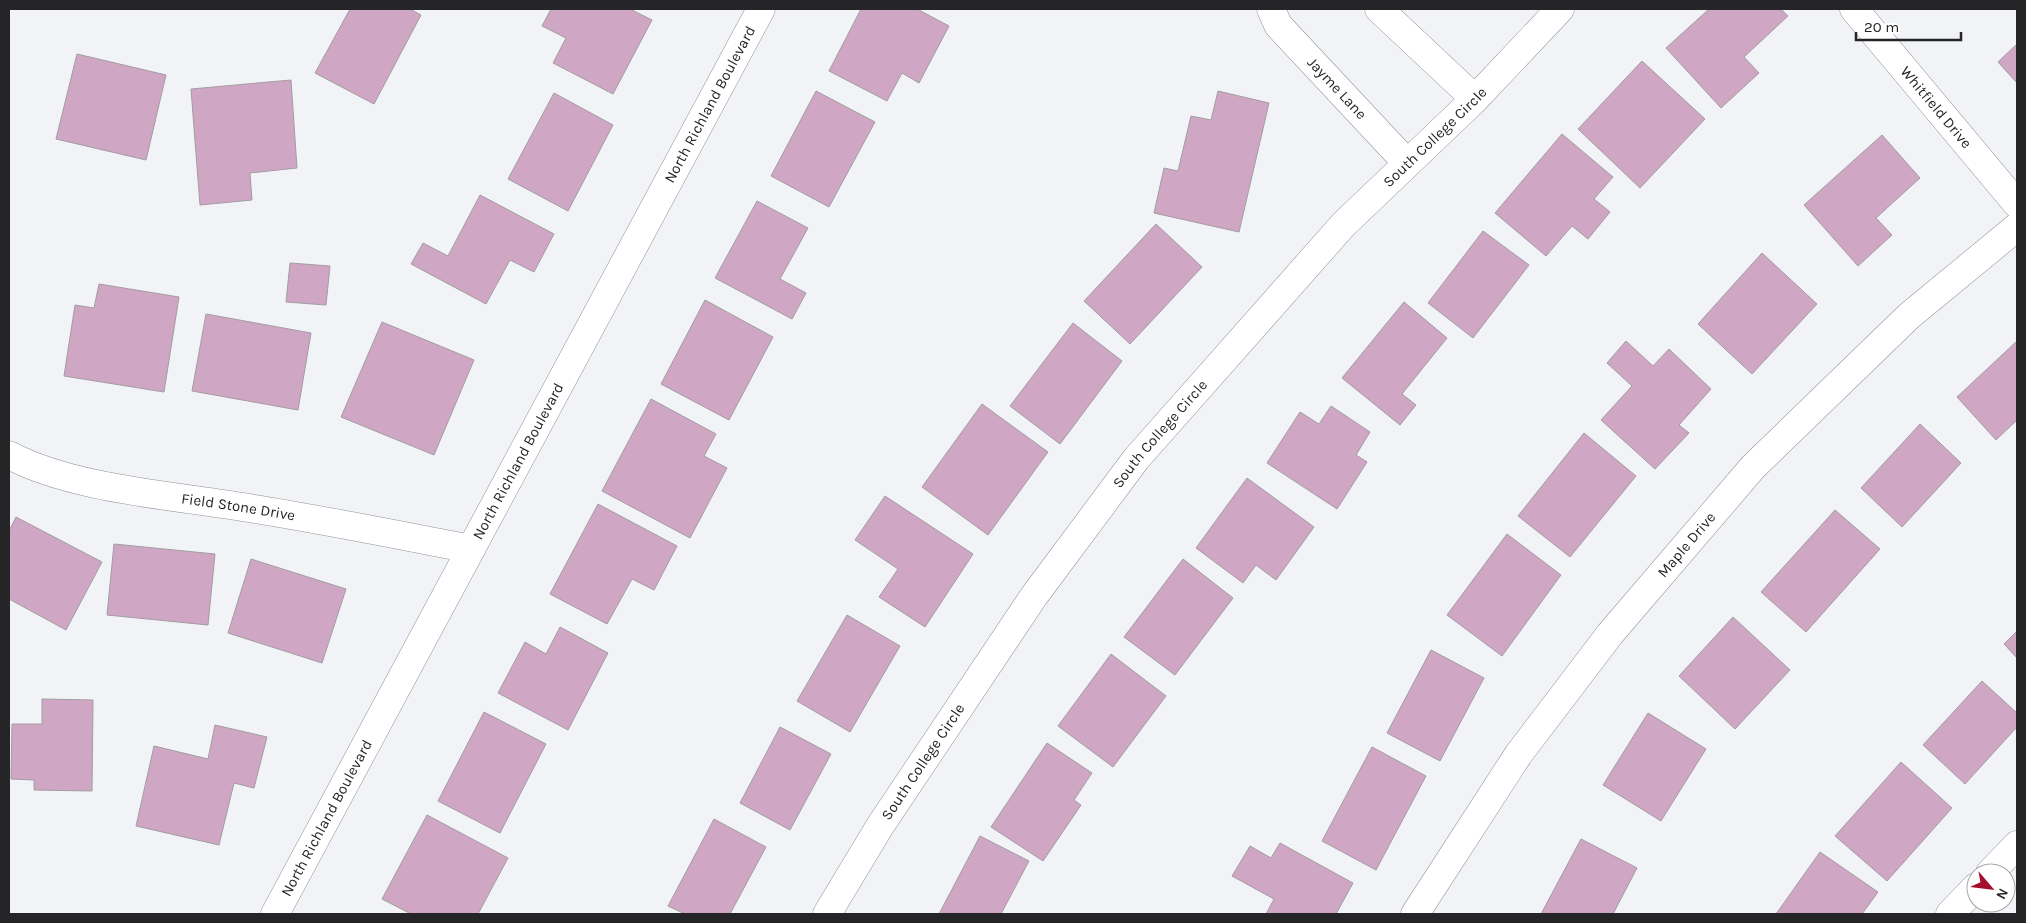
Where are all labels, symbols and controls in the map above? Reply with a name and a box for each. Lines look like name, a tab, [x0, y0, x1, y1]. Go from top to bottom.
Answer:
scale bar	[1856, 10, 1961, 42]
text: 20 m	[1864, 18, 1899, 36]
street label: North Richland Boulevard	[660, 23, 759, 186]
street label: Jayme Lane	[1304, 53, 1371, 123]
street label: Whitfield Drive	[1897, 62, 1976, 152]
street label: South College Circle	[1379, 83, 1491, 191]
street label: South College Circle	[1109, 376, 1211, 491]
street label: North Richland Boulevard	[469, 380, 568, 543]
street label: Field Stone Drive	[180, 489, 297, 525]
street label: Maple Drive	[1654, 508, 1719, 581]
street label: South College Circle	[877, 700, 968, 824]
street label: North Richland Boulevard	[277, 736, 376, 899]
north arrow	[1966, 863, 2016, 913]
text: N	[1992, 885, 2012, 902]

